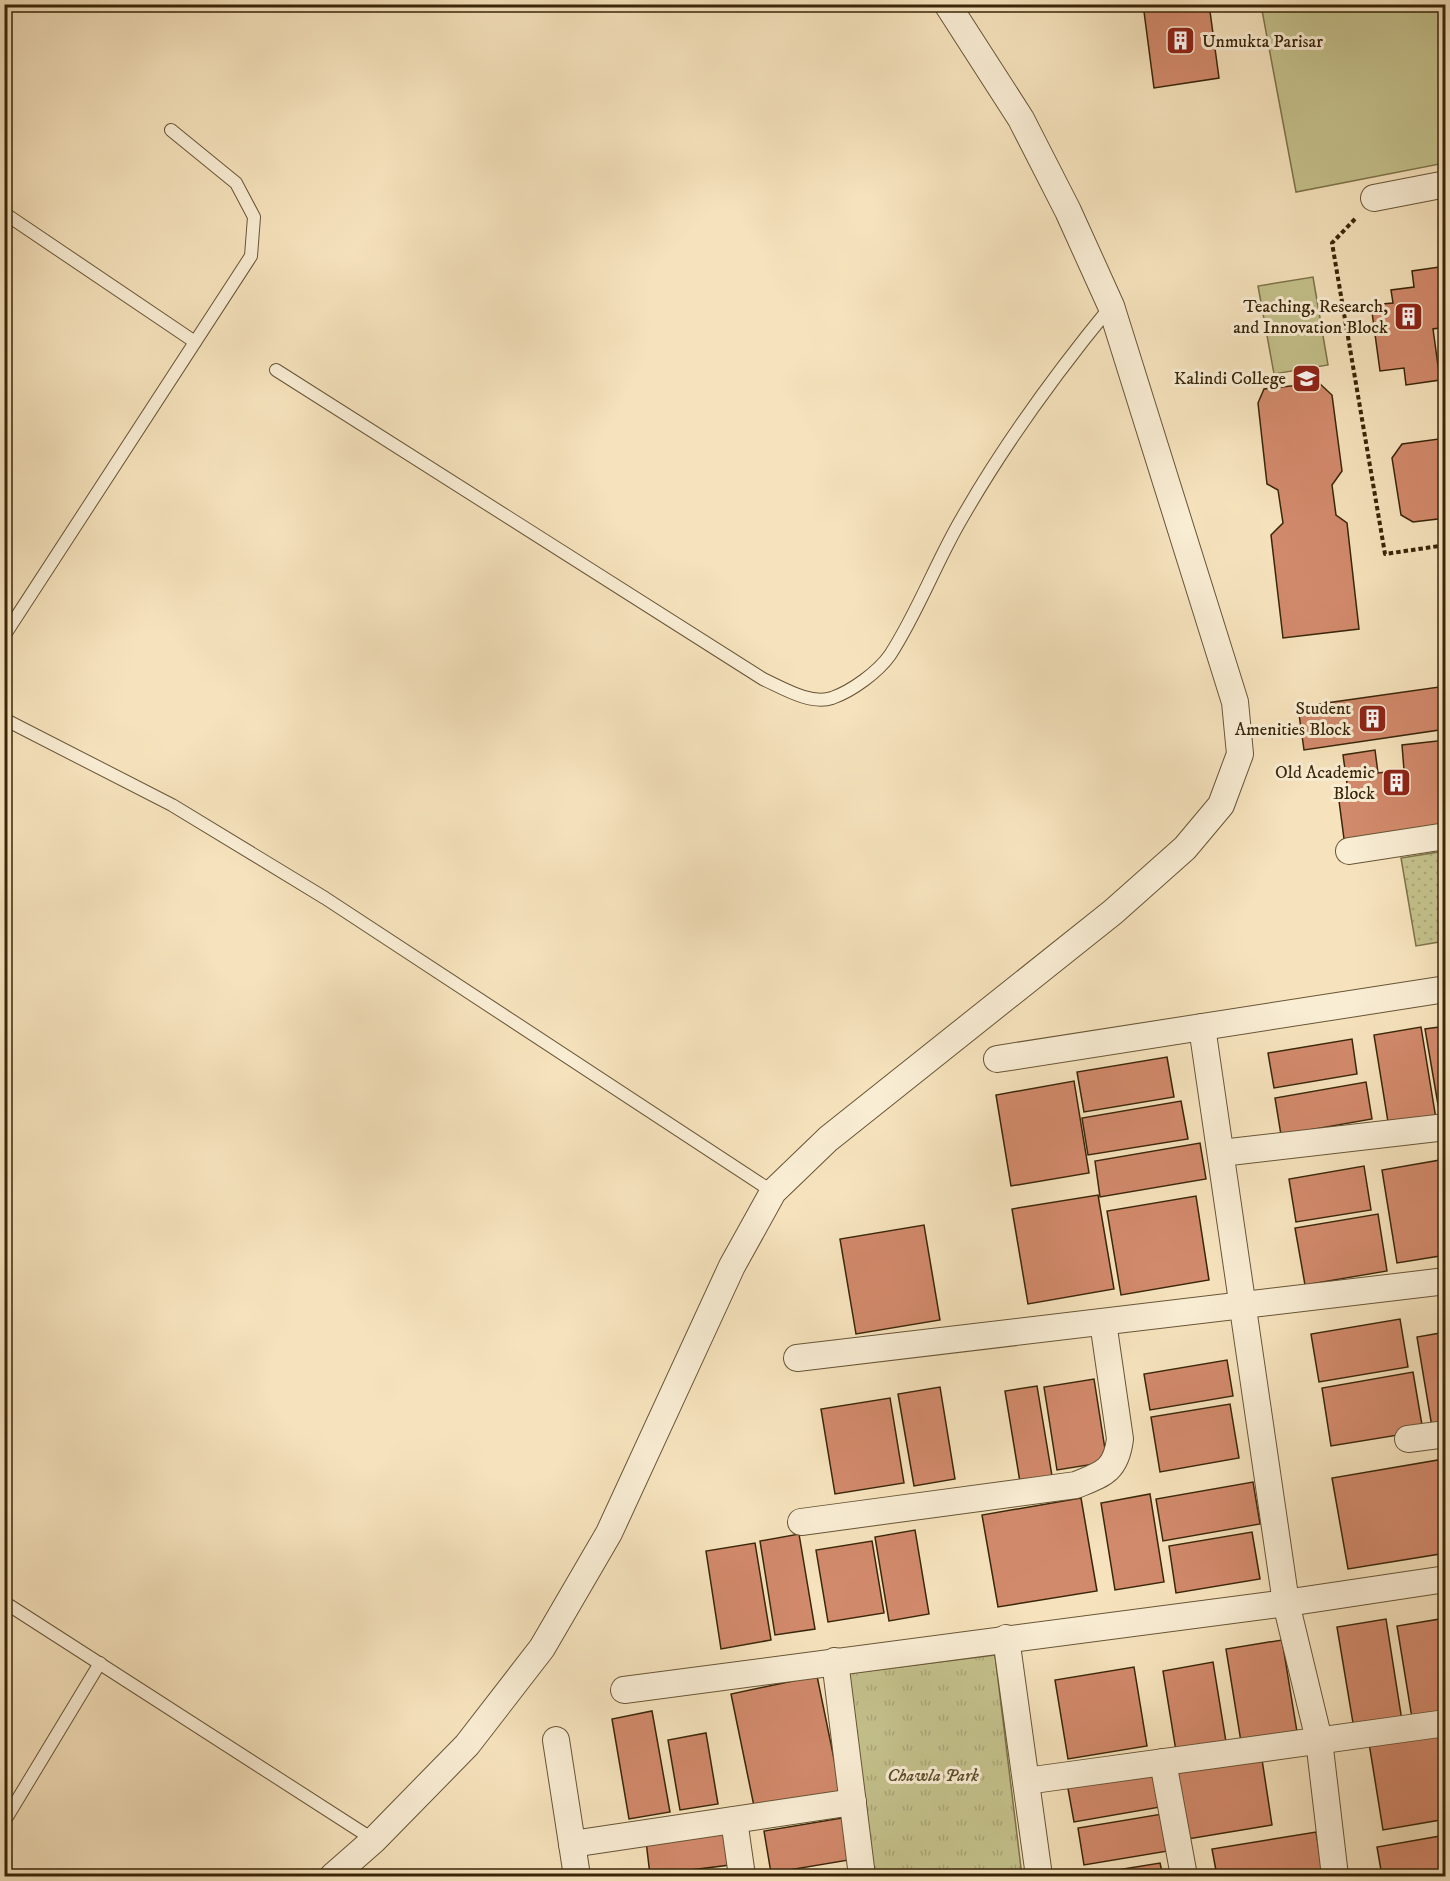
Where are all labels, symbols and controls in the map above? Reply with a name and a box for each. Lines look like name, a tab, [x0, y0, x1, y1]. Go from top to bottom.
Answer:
building icon: Unmukta Parisar	[1165, 25, 1197, 57]
place label: Unmukta Parisar	[1202, 31, 1323, 53]
place label: Teaching, Research, and Innovation Block	[1233, 296, 1388, 339]
building icon: Teaching, Research, and Innovation Block	[1393, 300, 1425, 332]
school or university icon: Kalindi College	[1291, 362, 1323, 394]
place label: Kalindi College	[1174, 368, 1286, 390]
place label: Student Amenities Block	[1235, 698, 1351, 741]
building icon: Student Amenities Block	[1356, 702, 1388, 734]
place label: Old Academic Block	[1275, 762, 1375, 805]
building icon: Old Academic Block	[1380, 766, 1412, 798]
park label: Chawla Park	[887, 1765, 979, 1787]

